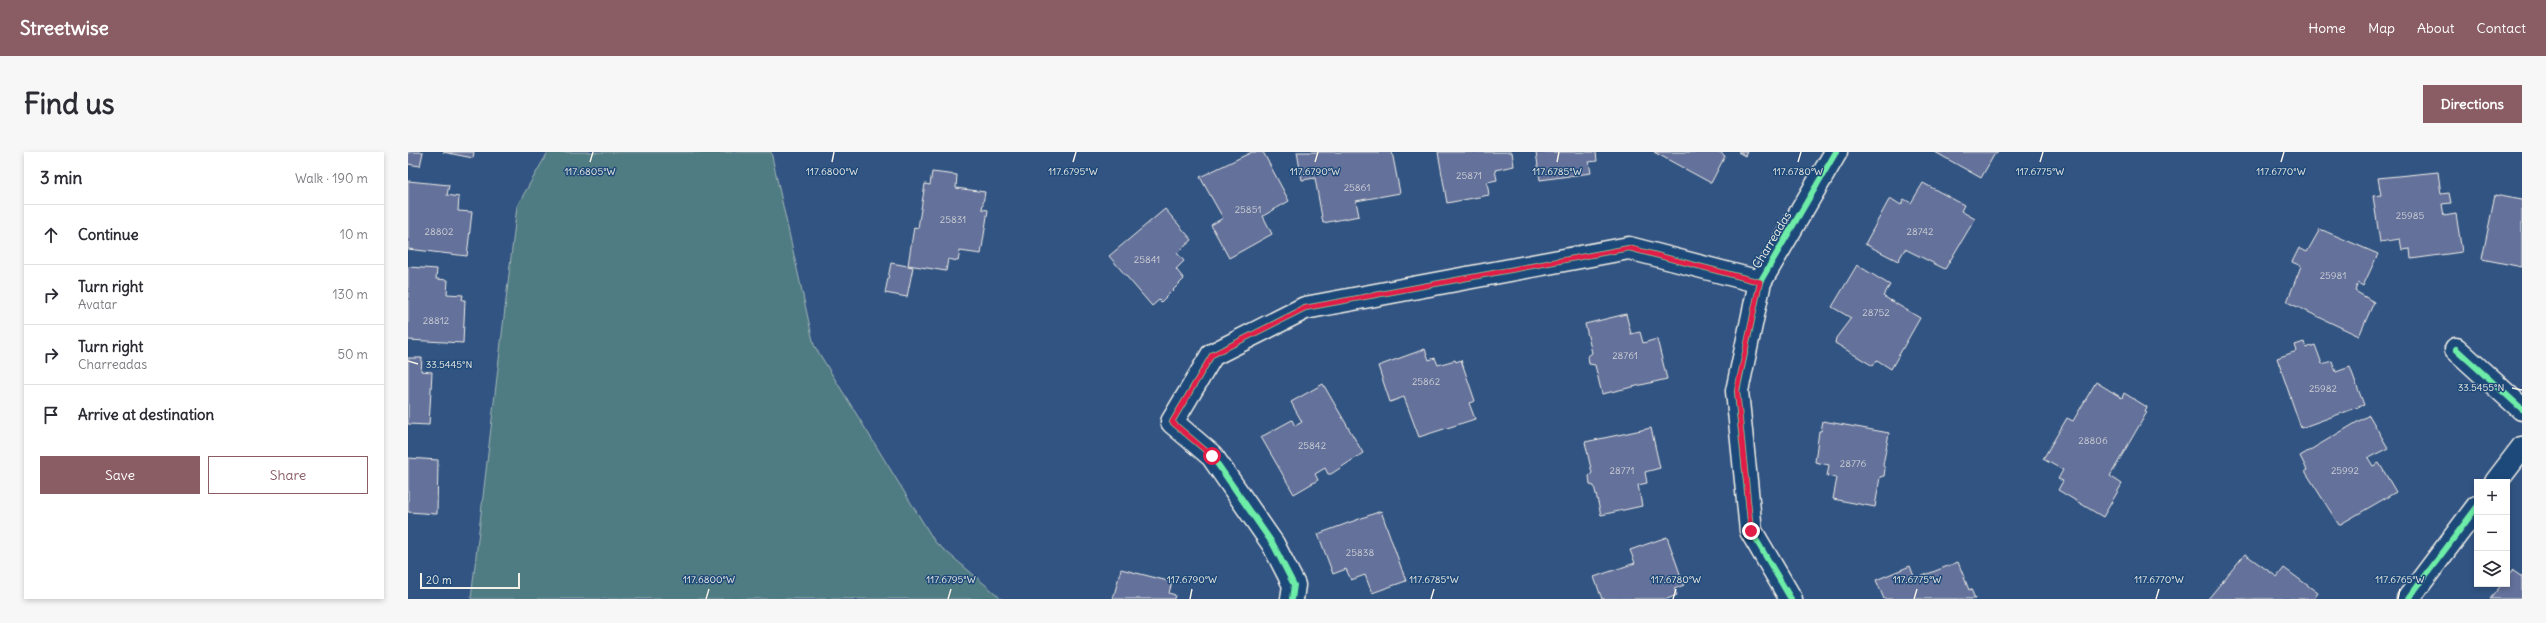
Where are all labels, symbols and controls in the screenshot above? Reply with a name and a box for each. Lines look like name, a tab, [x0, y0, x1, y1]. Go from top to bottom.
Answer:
text: Streetwise	[20, 16, 109, 40]
text: Home	[2308, 19, 2346, 37]
text: Map	[2368, 19, 2395, 37]
text: About	[2417, 19, 2455, 37]
text: Contact	[2477, 19, 2526, 37]
button: Directions	[2423, 85, 2522, 123]
text: Find us	[24, 86, 115, 122]
text: 117.6805°W	[564, 165, 616, 178]
text: 117.6800°W	[806, 165, 858, 178]
text: 117.6795°W	[1048, 165, 1098, 178]
text: 117.6790°W	[1290, 165, 1340, 178]
text: 117.6785°W	[1532, 165, 1582, 178]
text: 117.6780°W	[1773, 165, 1823, 178]
text: 117.6775°W	[2016, 165, 2064, 178]
text: 117.6770°W	[2256, 165, 2306, 178]
text: 3 min	[40, 167, 82, 189]
house number: 25871	[1456, 169, 1482, 182]
text: Walk · 190 m	[295, 170, 368, 187]
house number: 25861	[1344, 181, 1370, 194]
house number: 25851	[1235, 203, 1261, 216]
street label: Charreadas	[1749, 209, 1794, 271]
house number: 25985	[2396, 209, 2424, 222]
house number: 25831	[940, 213, 966, 226]
icon: ahead	[40, 224, 62, 246]
text: Continue	[78, 225, 139, 244]
house number: 28802	[424, 225, 454, 238]
house number: 28742	[1906, 225, 1934, 238]
text: 10 m	[340, 226, 368, 243]
house number: 25841	[1134, 253, 1160, 266]
house number: 25981	[2320, 269, 2346, 282]
text: Turn right	[78, 277, 143, 296]
icon: right	[40, 284, 62, 306]
text: 130 m	[332, 286, 368, 303]
text: Avatar	[78, 296, 117, 313]
house number: 28752	[1862, 306, 1890, 319]
house number: 28812	[423, 314, 450, 327]
text: Turn right	[78, 337, 143, 356]
icon: right	[40, 344, 62, 366]
text: 50 m	[337, 346, 368, 363]
house number: 28761	[1612, 349, 1638, 362]
text: Charreadas	[78, 356, 147, 373]
text: 33.5445°N	[426, 358, 472, 371]
house number: 25862	[1412, 375, 1441, 388]
text: 33.5455°N	[2458, 381, 2504, 394]
house number: 25982	[2309, 382, 2338, 395]
icon: arrive	[40, 404, 62, 426]
text: Arrive at destination	[78, 405, 214, 424]
house number: 28806	[2078, 434, 2108, 447]
house number: 25842	[1298, 439, 1327, 452]
route start	[1203, 447, 1221, 465]
button: Save	[40, 456, 200, 494]
button: Share	[208, 456, 368, 494]
house number: 28776	[1840, 457, 1867, 470]
house number: 28771	[1609, 464, 1635, 477]
house number: 25992	[2331, 464, 2360, 477]
map controls	[2474, 479, 2510, 587]
button: +	[2474, 479, 2510, 515]
button: −	[2474, 515, 2510, 551]
route end	[1742, 522, 1760, 540]
house number: 25838	[1346, 546, 1374, 559]
button: layers	[2474, 551, 2510, 587]
scale bar	[420, 571, 520, 590]
text: 20 m	[426, 573, 452, 587]
text: 117.6800°W	[683, 573, 735, 586]
text: 117.6795°W	[926, 573, 976, 586]
text: 117.6790°W	[1167, 573, 1217, 586]
text: 117.6785°W	[1409, 573, 1459, 586]
text: 117.6780°W	[1651, 573, 1701, 586]
text: 117.6775°W	[1893, 573, 1941, 586]
text: 117.6770°W	[2134, 573, 2184, 586]
text: 117.6765°W	[2375, 573, 2425, 586]

